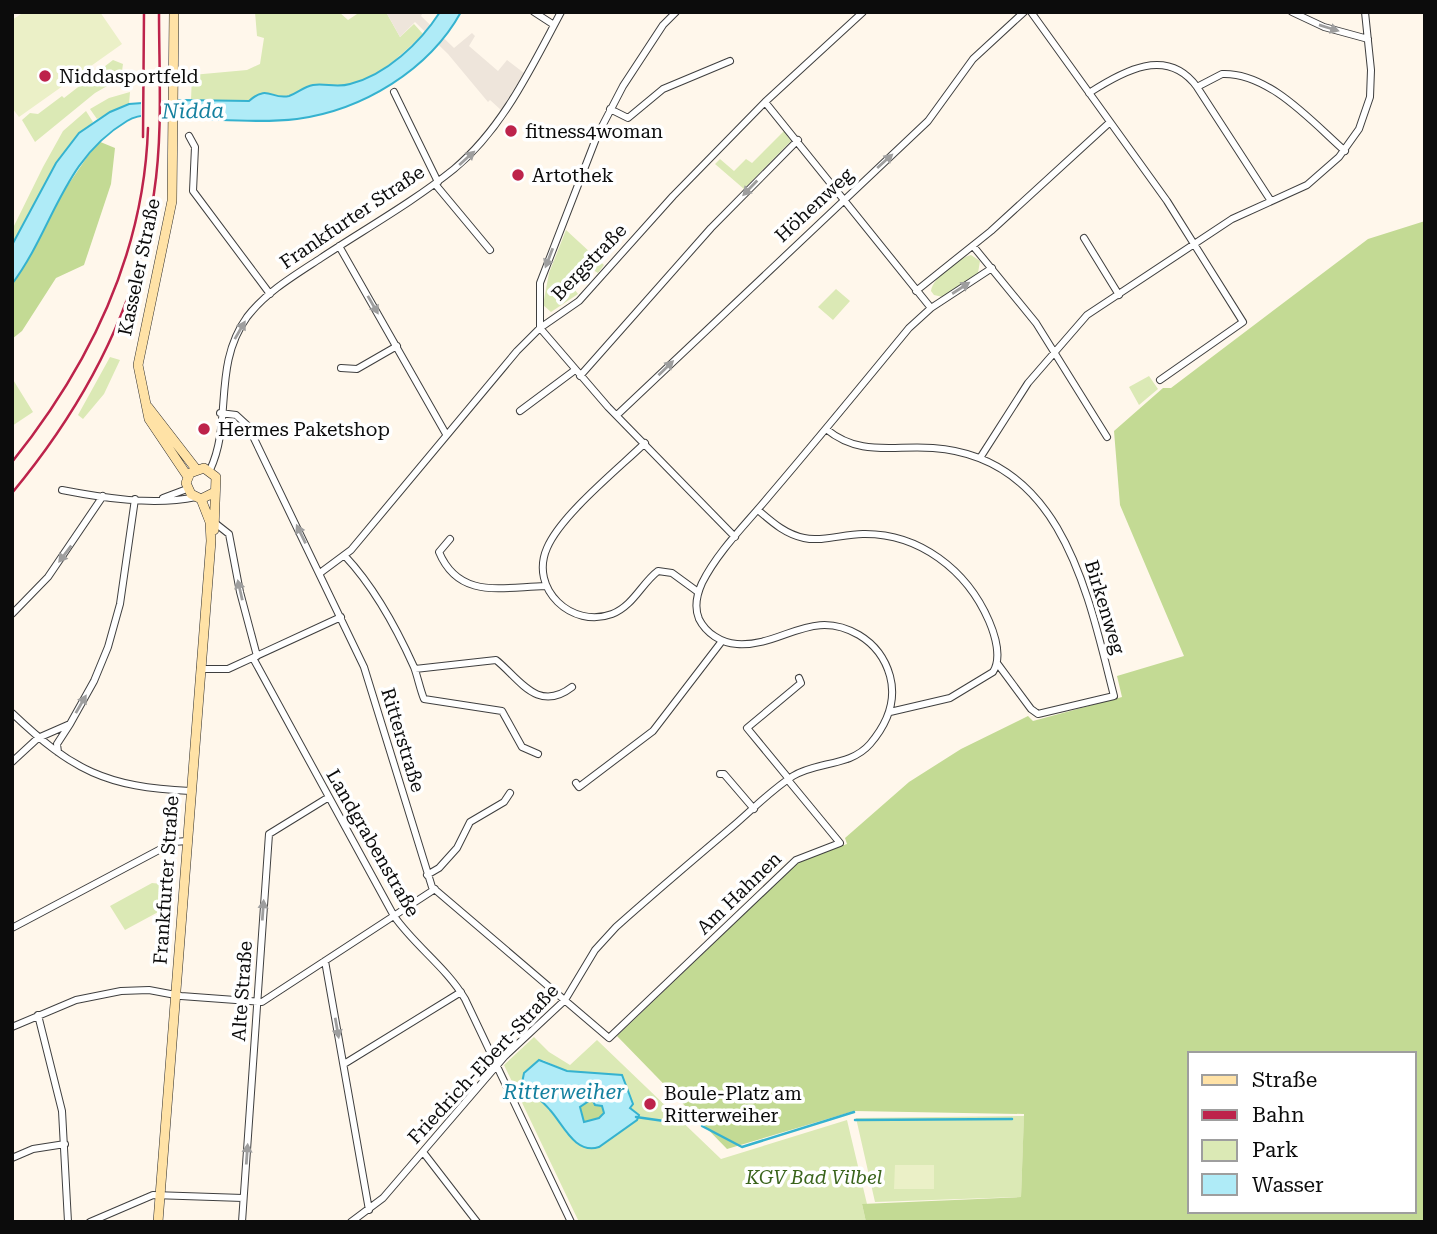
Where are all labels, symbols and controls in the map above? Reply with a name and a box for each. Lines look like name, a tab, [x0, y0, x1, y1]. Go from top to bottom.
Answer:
one-way arrow	[1319, 24, 1340, 34]
place label: Niddasportfeld	[59, 65, 199, 88]
marker: Niddasportfeld	[37, 68, 53, 84]
water label: Nidda	[161, 98, 224, 124]
place label: fitness4woman	[525, 120, 663, 143]
marker: fitness4woman	[503, 123, 519, 139]
one-way arrow	[458, 150, 475, 166]
one-way arrow	[876, 153, 894, 169]
street label: Frankfurter Straße	[275, 160, 429, 274]
street label: Höhenweg	[770, 163, 858, 247]
place label: Artothek	[532, 164, 614, 187]
marker: Artothek	[510, 167, 526, 183]
one-way arrow	[741, 180, 758, 197]
street label: Kasseler Straße	[113, 196, 165, 338]
street label: Bergstraße	[547, 219, 631, 305]
one-way arrow	[543, 248, 554, 269]
one-way arrow	[951, 282, 971, 295]
one-way arrow	[367, 295, 379, 315]
one-way arrow	[234, 320, 246, 340]
one-way arrow	[658, 359, 675, 376]
place label: Hermes Paketshop	[218, 418, 390, 441]
marker: Hermes Paketshop	[196, 421, 212, 437]
one-way arrow	[295, 524, 306, 544]
one-way arrow	[58, 544, 73, 562]
street label: Birkenweg	[1080, 557, 1130, 657]
one-way arrow	[234, 579, 245, 601]
street label: Ritterstraße	[376, 685, 430, 795]
one-way arrow	[75, 695, 87, 714]
street label: Landgrabenstraße	[321, 765, 425, 921]
street label: Frankfurter Straße	[149, 795, 183, 965]
street label: Am Hahnen	[692, 847, 786, 939]
one-way arrow	[258, 898, 269, 920]
street label: Alte Straße	[227, 940, 257, 1042]
street label: Friedrich-Ebert-Straße	[403, 979, 563, 1149]
one-way arrow	[332, 1017, 343, 1039]
legend	[1188, 1052, 1416, 1213]
text: Straße	[1252, 1068, 1317, 1092]
water label: Ritterweiher	[502, 1080, 625, 1104]
place label: Boule-Platz am Ritterweiher	[664, 1082, 802, 1127]
marker: Boule-Platz am Ritterweiher	[642, 1096, 658, 1112]
text: Bahn	[1252, 1103, 1305, 1127]
text: Park	[1252, 1138, 1298, 1162]
one-way arrow	[241, 1142, 252, 1164]
park label: KGV Bad Vilbel	[745, 1166, 883, 1189]
text: Wasser	[1252, 1173, 1324, 1197]

